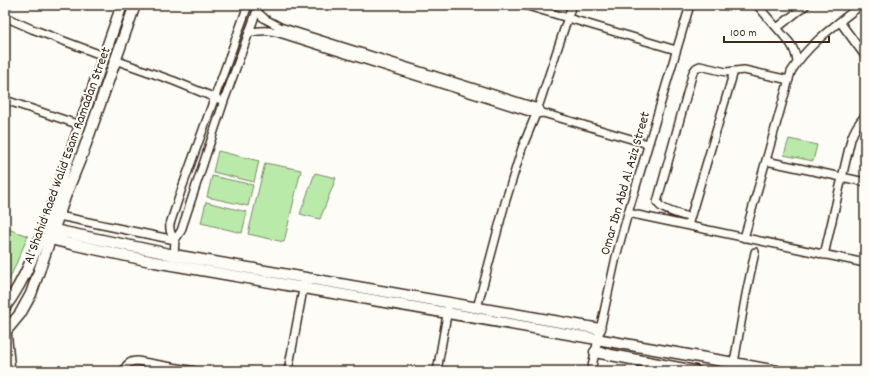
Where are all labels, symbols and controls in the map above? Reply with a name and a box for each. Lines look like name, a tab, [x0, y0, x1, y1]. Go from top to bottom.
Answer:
scale bar	[724, 18, 829, 44]
text: 100 m	[730, 25, 757, 42]
street label: Al Shahid Raed Walid Esam Ramadan Street	[19, 44, 117, 267]
street label: Omar Ibn Abd Al Aziz Street	[596, 109, 656, 258]

